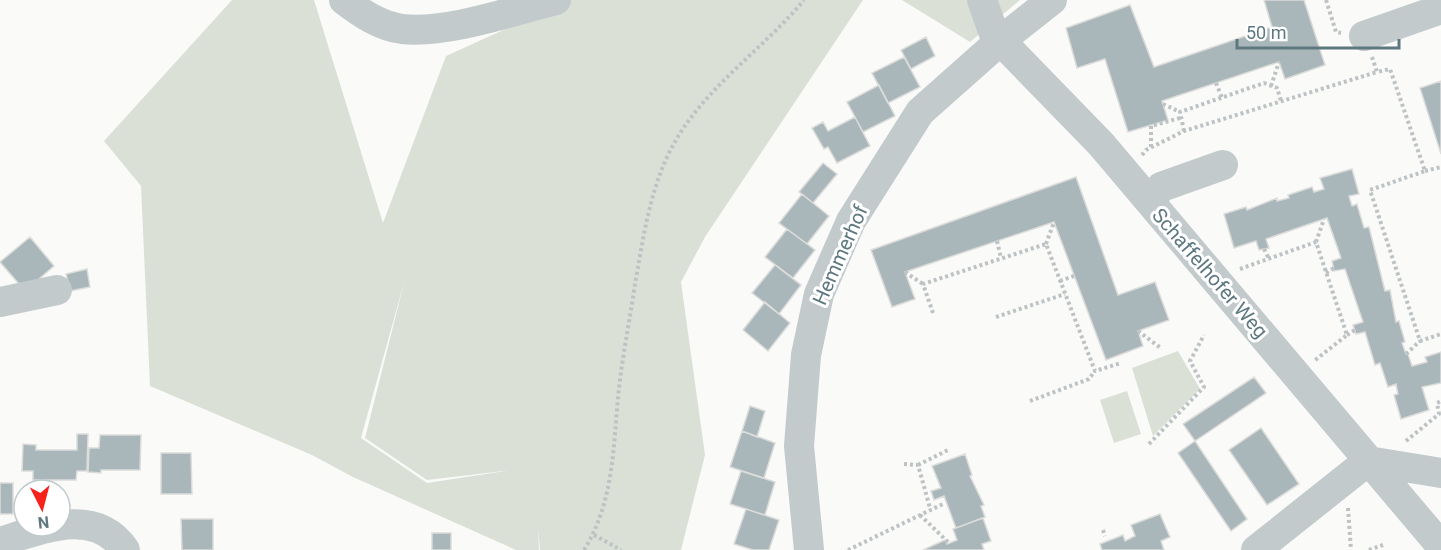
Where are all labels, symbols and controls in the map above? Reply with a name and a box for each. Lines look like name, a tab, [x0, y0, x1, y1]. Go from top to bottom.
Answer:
scale bar	[1237, 12, 1399, 50]
text: 50 m	[1246, 22, 1286, 43]
street label: Hemmerhof	[807, 201, 873, 309]
street label: Schaffelhofer Weg	[1147, 203, 1273, 343]
north arrow	[12, 478, 72, 538]
text: N	[37, 512, 50, 532]

